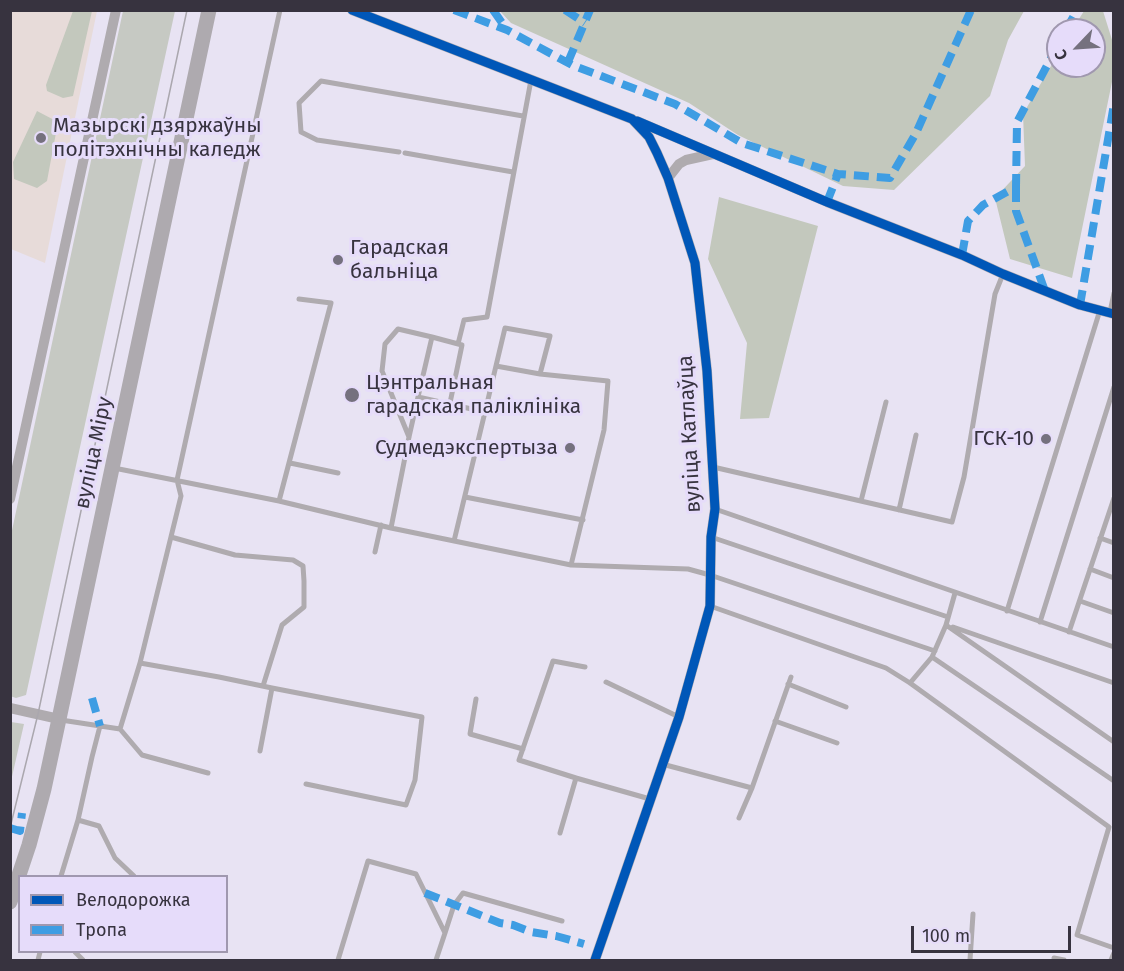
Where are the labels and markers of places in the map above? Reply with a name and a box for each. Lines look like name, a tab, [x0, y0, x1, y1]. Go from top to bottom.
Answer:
place label: Мазырскі дзяржаўны політэхнічны каледж	[53, 113, 262, 163]
marker: Мазырскі дзяржаўны політэхнічны каледж	[34, 131, 48, 145]
place label: Гарадская бальніца	[350, 235, 449, 285]
marker: Гарадская бальніца	[331, 253, 345, 267]
place label: Цэнтральная гарадская паліклініка	[366, 370, 581, 420]
marker: Цэнтральная гарадская паліклініка	[343, 386, 361, 404]
place label: ГСК-10	[973, 426, 1034, 452]
marker: ГСК-10	[1039, 432, 1053, 446]
place label: Судмедэкспертыза	[375, 435, 558, 461]
marker: Судмедэкспертыза	[563, 441, 577, 455]

